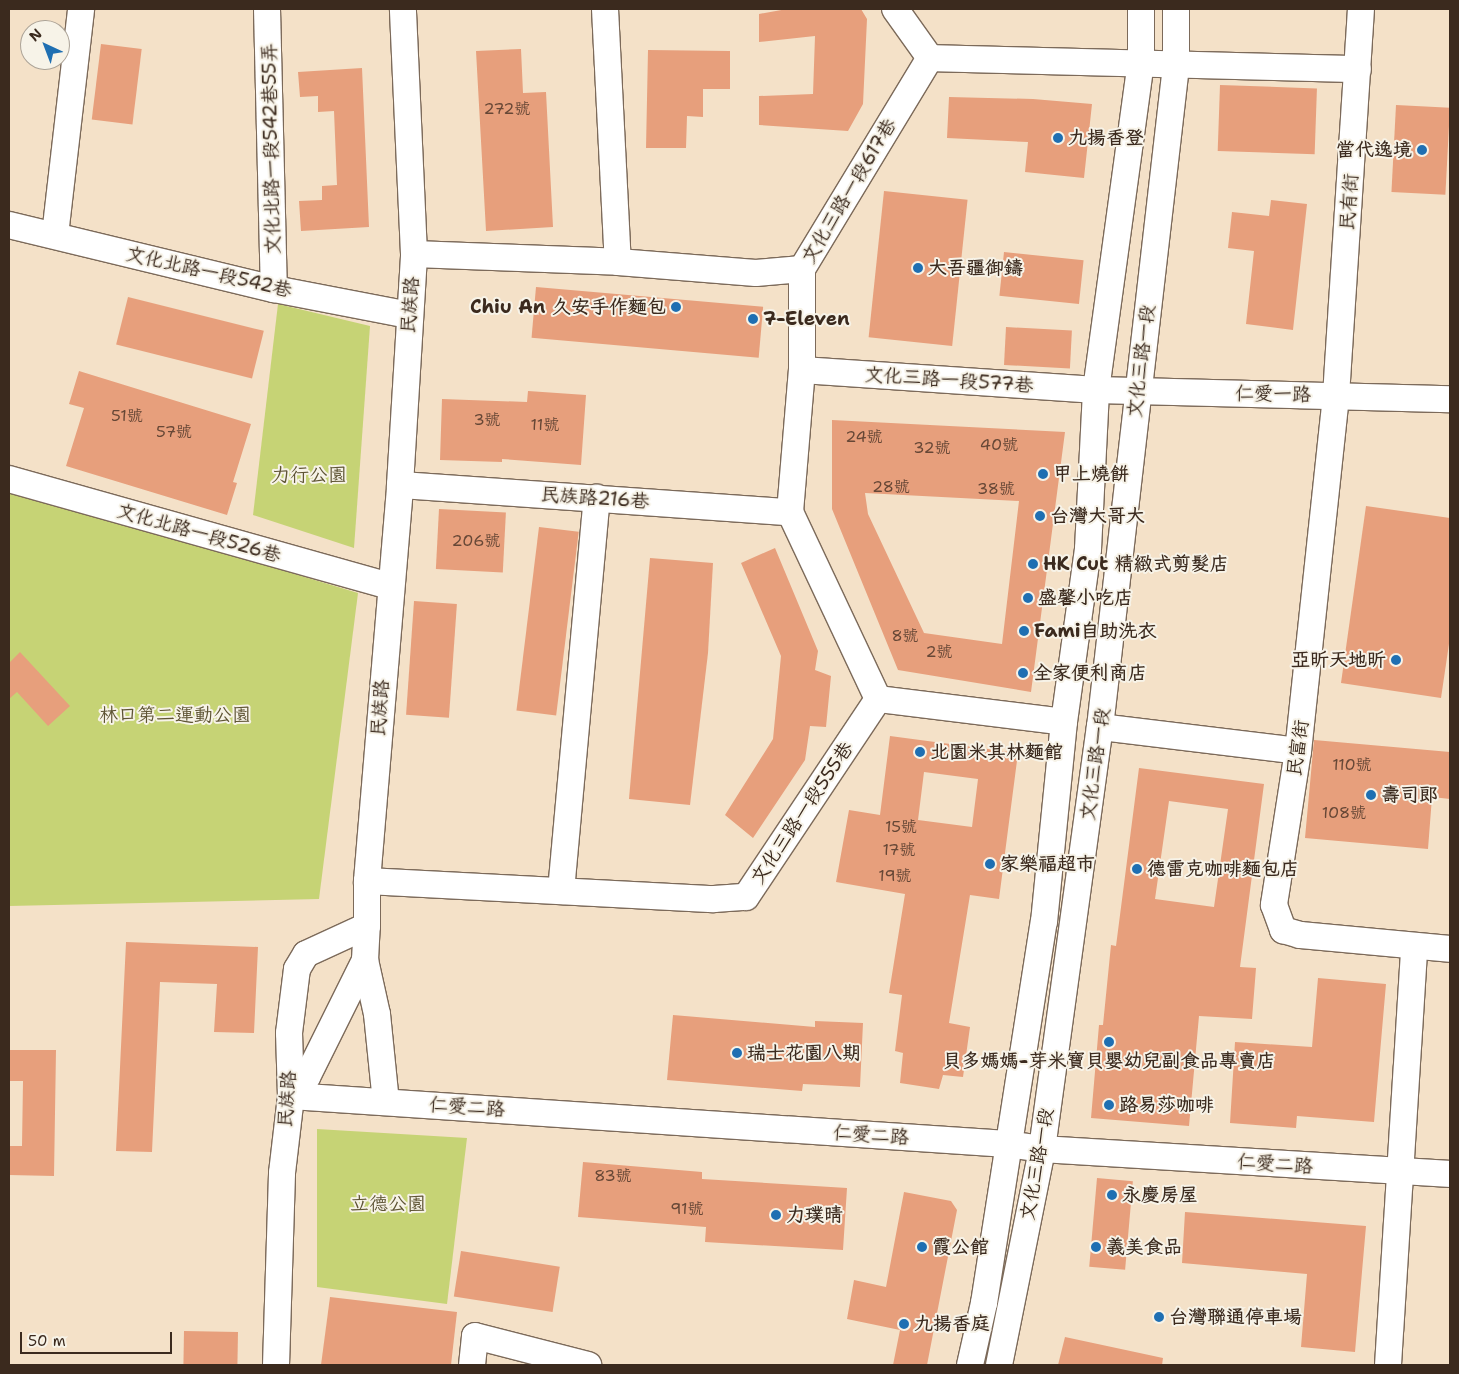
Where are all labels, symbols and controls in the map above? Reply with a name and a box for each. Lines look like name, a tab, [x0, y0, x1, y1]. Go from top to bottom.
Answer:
north arrow	[20, 20, 70, 70]
text: N	[25, 24, 46, 45]
street label: 文化北路一段542巷55弄	[258, 43, 284, 255]
house number: 272號	[483, 99, 531, 119]
street label: 文化三路一段617巷	[797, 114, 901, 268]
place label: 九揚香登	[1068, 127, 1144, 149]
marker: 九揚香登	[1052, 132, 1064, 144]
place label: 當代逸境	[1336, 139, 1412, 161]
marker: 當代逸境	[1416, 144, 1428, 156]
street label: 民有街	[1336, 173, 1362, 231]
street label: 文化北路一段542巷	[124, 242, 294, 302]
place label: 大吾疆御鑄	[928, 257, 1023, 279]
marker: 大吾疆御鑄	[912, 262, 924, 274]
street label: 民族路	[397, 276, 423, 334]
place label: Chiu An 久安手作麵包	[470, 296, 666, 318]
marker: Chiu An 久安手作麵包	[670, 301, 682, 313]
street label: 文化三路一段	[1123, 303, 1159, 419]
place label: 7-Eleven	[763, 308, 850, 330]
marker: 7-Eleven	[747, 313, 759, 325]
street label: 文化三路一段577巷	[864, 363, 1034, 397]
street label: 仁愛一路	[1235, 382, 1311, 406]
house number: 51號	[111, 406, 143, 426]
house number: 3號	[473, 410, 501, 430]
house number: 11號	[531, 415, 559, 435]
house number: 57號	[156, 422, 192, 442]
house number: 24號	[845, 427, 883, 447]
house number: 40號	[980, 435, 1018, 455]
house number: 32號	[913, 438, 951, 458]
place label: 甲上燒餅	[1053, 463, 1129, 485]
park label: 力行公園	[271, 464, 347, 486]
marker: 甲上燒餅	[1037, 468, 1049, 480]
house number: 28號	[872, 477, 910, 497]
house number: 38號	[977, 479, 1015, 499]
street label: 民族路216巷	[540, 483, 650, 513]
street label: 文化北路一段526巷	[114, 499, 284, 567]
place label: 台灣大哥大	[1050, 505, 1145, 527]
marker: 台灣大哥大	[1034, 510, 1046, 522]
house number: 206號	[452, 531, 500, 551]
place label: HK Cut 精緻式剪髮店	[1043, 553, 1229, 575]
marker: HK Cut 精緻式剪髮店	[1027, 558, 1039, 570]
place label: 盛馨小吃店	[1038, 587, 1133, 609]
marker: 盛馨小吃店	[1022, 592, 1034, 604]
place label: Fami自助洗衣	[1034, 620, 1157, 642]
marker: Fami自助洗衣	[1018, 625, 1030, 637]
house number: 8號	[891, 626, 919, 646]
house number: 2號	[925, 642, 953, 662]
place label: 亞昕天地昕	[1291, 649, 1386, 671]
marker: 亞昕天地昕	[1390, 654, 1402, 666]
place label: 全家便利商店	[1033, 662, 1147, 684]
marker: 全家便利商店	[1017, 667, 1029, 679]
street label: 民族路	[367, 679, 393, 737]
park label: 林口第二運動公園	[99, 704, 251, 726]
street label: 文化三路一段	[1076, 706, 1114, 822]
street label: 民富街	[1283, 718, 1313, 778]
street label: 文化三路一段555巷	[746, 738, 858, 888]
place label: 北園米其林麵館	[930, 741, 1063, 763]
marker: 北園米其林麵館	[914, 746, 926, 758]
house number: 110號	[1332, 755, 1372, 775]
place label: 壽司郎	[1381, 784, 1438, 806]
marker: 壽司郎	[1365, 789, 1377, 801]
house number: 108號	[1322, 803, 1366, 823]
house number: 15號	[885, 817, 917, 837]
house number: 17號	[882, 840, 916, 860]
place label: 家樂福超市	[1000, 853, 1095, 875]
marker: 家樂福超市	[984, 858, 996, 870]
place label: 德雷克咖啡麵包店	[1147, 858, 1299, 880]
marker: 德雷克咖啡麵包店	[1131, 863, 1143, 875]
house number: 19號	[878, 866, 912, 886]
marker: 貝多媽媽-芽米寶貝嬰幼兒副食品專賣店	[1103, 1036, 1115, 1048]
place label: 瑞士花園八期	[747, 1042, 861, 1064]
marker: 瑞士花園八期	[731, 1047, 743, 1059]
place label: 貝多媽媽-芽米寶貝嬰幼兒副食品專賣店	[943, 1050, 1275, 1072]
street label: 民族路	[274, 1070, 300, 1128]
street label: 仁愛二路	[428, 1093, 506, 1121]
place label: 路易莎咖啡	[1119, 1094, 1214, 1116]
marker: 路易莎咖啡	[1103, 1099, 1115, 1111]
street label: 文化三路一段	[1016, 1106, 1058, 1222]
street label: 仁愛二路	[832, 1121, 910, 1149]
street label: 仁愛二路	[1236, 1150, 1314, 1178]
house number: 83號	[594, 1166, 632, 1186]
place label: 永慶房屋	[1122, 1184, 1198, 1206]
marker: 永慶房屋	[1106, 1189, 1118, 1201]
park label: 立德公園	[350, 1193, 426, 1215]
house number: 91號	[670, 1199, 704, 1219]
place label: 力璞晴	[786, 1204, 843, 1226]
marker: 力璞晴	[770, 1209, 782, 1221]
place label: 霞公館	[932, 1236, 989, 1258]
place label: 義美食品	[1106, 1236, 1182, 1258]
marker: 霞公館	[916, 1241, 928, 1253]
marker: 義美食品	[1090, 1241, 1102, 1253]
place label: 台灣聯通停車場	[1169, 1306, 1302, 1328]
marker: 台灣聯通停車場	[1153, 1311, 1165, 1323]
place label: 九揚香庭	[914, 1313, 990, 1335]
marker: 九揚香庭	[898, 1318, 910, 1330]
scale bar	[22, 1322, 175, 1354]
text: 50 m	[28, 1331, 66, 1351]

